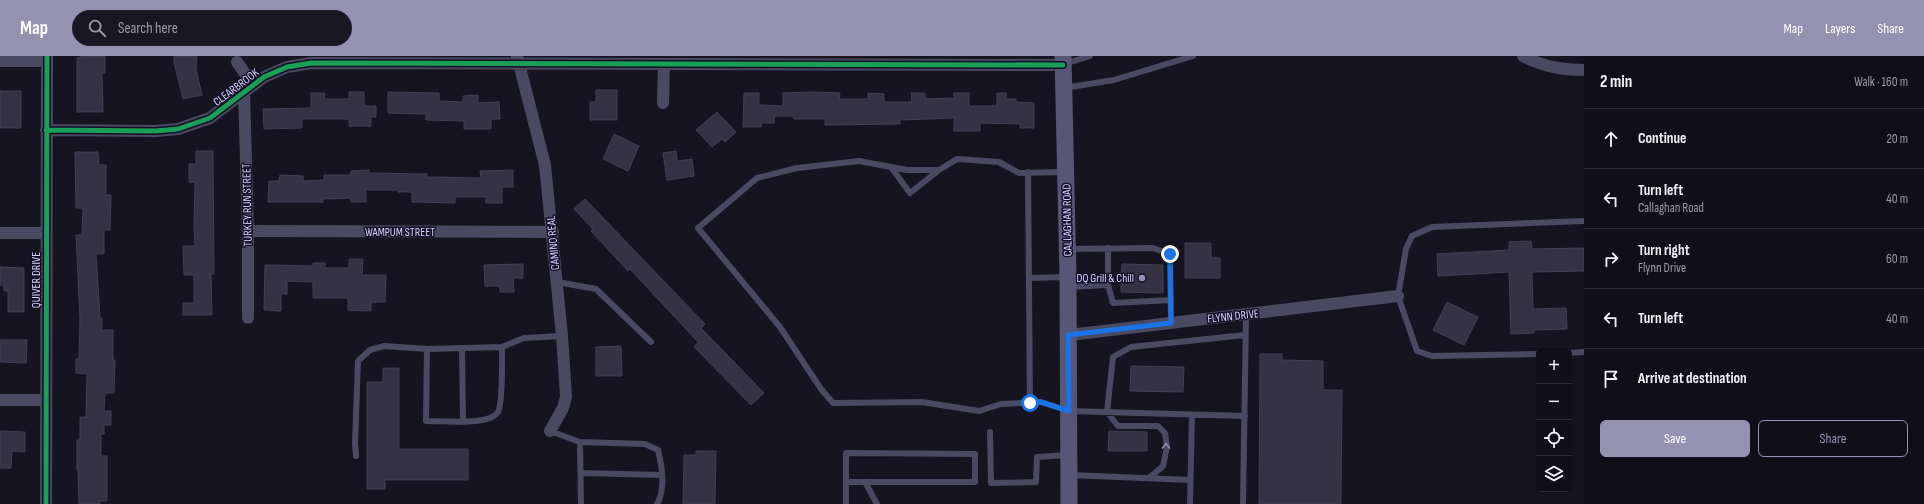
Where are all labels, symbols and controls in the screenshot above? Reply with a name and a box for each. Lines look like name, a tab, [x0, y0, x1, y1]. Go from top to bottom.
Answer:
search box	[72, 10, 352, 46]
text: Map	[20, 17, 48, 40]
icon: search	[86, 17, 108, 39]
text: Search here	[118, 19, 178, 38]
text: Map	[1783, 20, 1803, 37]
text: Layers	[1825, 20, 1855, 37]
text: Share	[1877, 20, 1904, 37]
street label: CLEARBROOK	[210, 65, 263, 110]
text: 2 min	[1600, 72, 1632, 92]
text: Walk · 160 m	[1854, 74, 1908, 90]
icon: ahead	[1600, 128, 1622, 150]
text: Continue	[1638, 129, 1687, 148]
text: 20 m	[1886, 131, 1908, 147]
street label: TURKEY RUN STREET	[239, 163, 256, 247]
text: Turn left	[1638, 181, 1683, 200]
street label: CALLAGHAN ROAD	[1059, 183, 1076, 256]
icon: left	[1600, 188, 1622, 210]
text: 40 m	[1886, 191, 1908, 207]
text: Callaghan Road	[1638, 200, 1704, 216]
street label: CAMINO REAL	[544, 215, 563, 271]
street label: WAMPUM STREET	[365, 225, 435, 240]
text: Turn right	[1638, 241, 1690, 260]
route end	[1161, 245, 1179, 263]
icon: right	[1600, 248, 1622, 270]
text: 60 m	[1886, 251, 1908, 267]
street label: QUIVER DRIVE	[29, 252, 44, 308]
text: Flynn Drive	[1638, 260, 1686, 276]
place label: DQ Grill & Chill	[1077, 271, 1134, 286]
marker: DQ Grill & Chill	[1137, 273, 1147, 283]
street label: FLYNN DRIVE	[1207, 306, 1260, 327]
icon: left	[1600, 308, 1622, 330]
text: Turn left	[1638, 309, 1683, 328]
text: 40 m	[1886, 311, 1908, 327]
map controls	[1536, 348, 1572, 492]
button: +	[1536, 348, 1572, 384]
icon: arrive	[1600, 368, 1622, 390]
text: Arrive at destination	[1638, 369, 1747, 388]
button: −	[1536, 384, 1572, 420]
route start	[1021, 394, 1039, 412]
button: locate	[1536, 420, 1572, 456]
button: Save	[1600, 420, 1750, 457]
button: Share	[1758, 420, 1908, 457]
one-way arrow	[1162, 443, 1170, 449]
button: layers	[1536, 456, 1572, 492]

